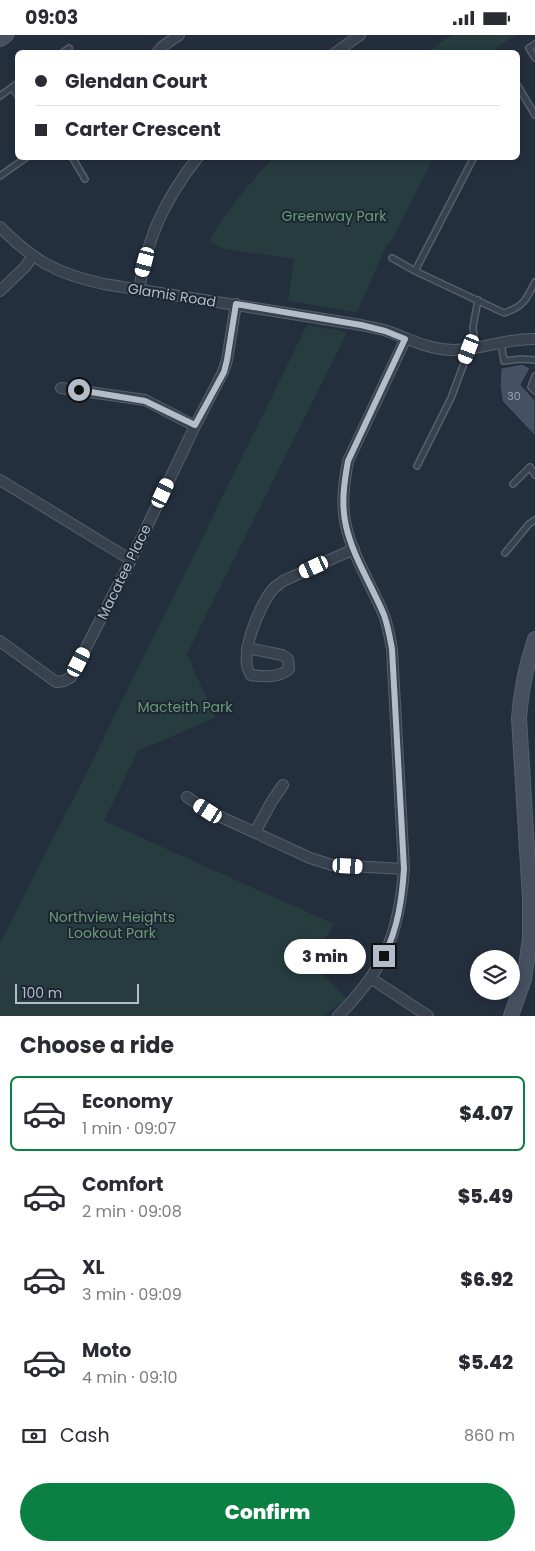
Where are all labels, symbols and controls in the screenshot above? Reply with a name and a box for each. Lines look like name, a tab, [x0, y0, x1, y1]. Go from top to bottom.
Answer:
text: 09:03	[25, 4, 78, 31]
text: Glendan Court	[65, 68, 207, 95]
text: Carter Crescent	[65, 116, 221, 143]
park label: Greenway Park	[282, 206, 387, 226]
car	[133, 246, 156, 278]
street label: Glamis Road	[126, 278, 218, 312]
car	[456, 332, 481, 366]
route start	[68, 379, 90, 401]
house number: 30	[507, 388, 521, 404]
car	[149, 476, 176, 510]
street label: Macatee Place	[92, 521, 156, 623]
car	[297, 554, 330, 580]
car	[65, 645, 92, 679]
park label: Macteith Park	[137, 697, 233, 717]
car	[191, 797, 224, 825]
car	[332, 858, 363, 874]
park label: Northview Heights Lookout Park	[49, 907, 175, 943]
callout: 3 min	[284, 939, 366, 973]
text: 3 min	[302, 945, 348, 968]
route end	[373, 945, 395, 967]
map controls	[470, 950, 520, 1000]
button: layers	[470, 950, 520, 1000]
scale bar	[15, 981, 139, 1004]
text: 100 m	[22, 983, 62, 1003]
text: Choose a ride	[20, 1030, 174, 1061]
text: Economy	[82, 1088, 173, 1115]
icon: car	[22, 1091, 67, 1136]
text: $4.07	[459, 1100, 513, 1127]
text: 1 min · 09:07	[82, 1117, 176, 1140]
text: Comfort	[82, 1171, 164, 1198]
icon: car	[22, 1174, 67, 1219]
text: $5.49	[458, 1183, 513, 1210]
text: 2 min · 09:08	[82, 1200, 182, 1223]
text: XL	[82, 1254, 105, 1281]
icon: car	[22, 1257, 67, 1302]
text: $6.92	[460, 1266, 513, 1293]
text: 3 min · 09:09	[82, 1283, 182, 1306]
text: Moto	[82, 1337, 131, 1364]
icon: car	[22, 1340, 67, 1385]
text: $5.42	[458, 1349, 513, 1376]
text: 4 min · 09:10	[82, 1366, 178, 1389]
icon: cash	[20, 1422, 48, 1450]
text: Cash	[60, 1422, 110, 1449]
text: 860 m	[464, 1424, 515, 1447]
button: Confirm	[20, 1483, 515, 1541]

